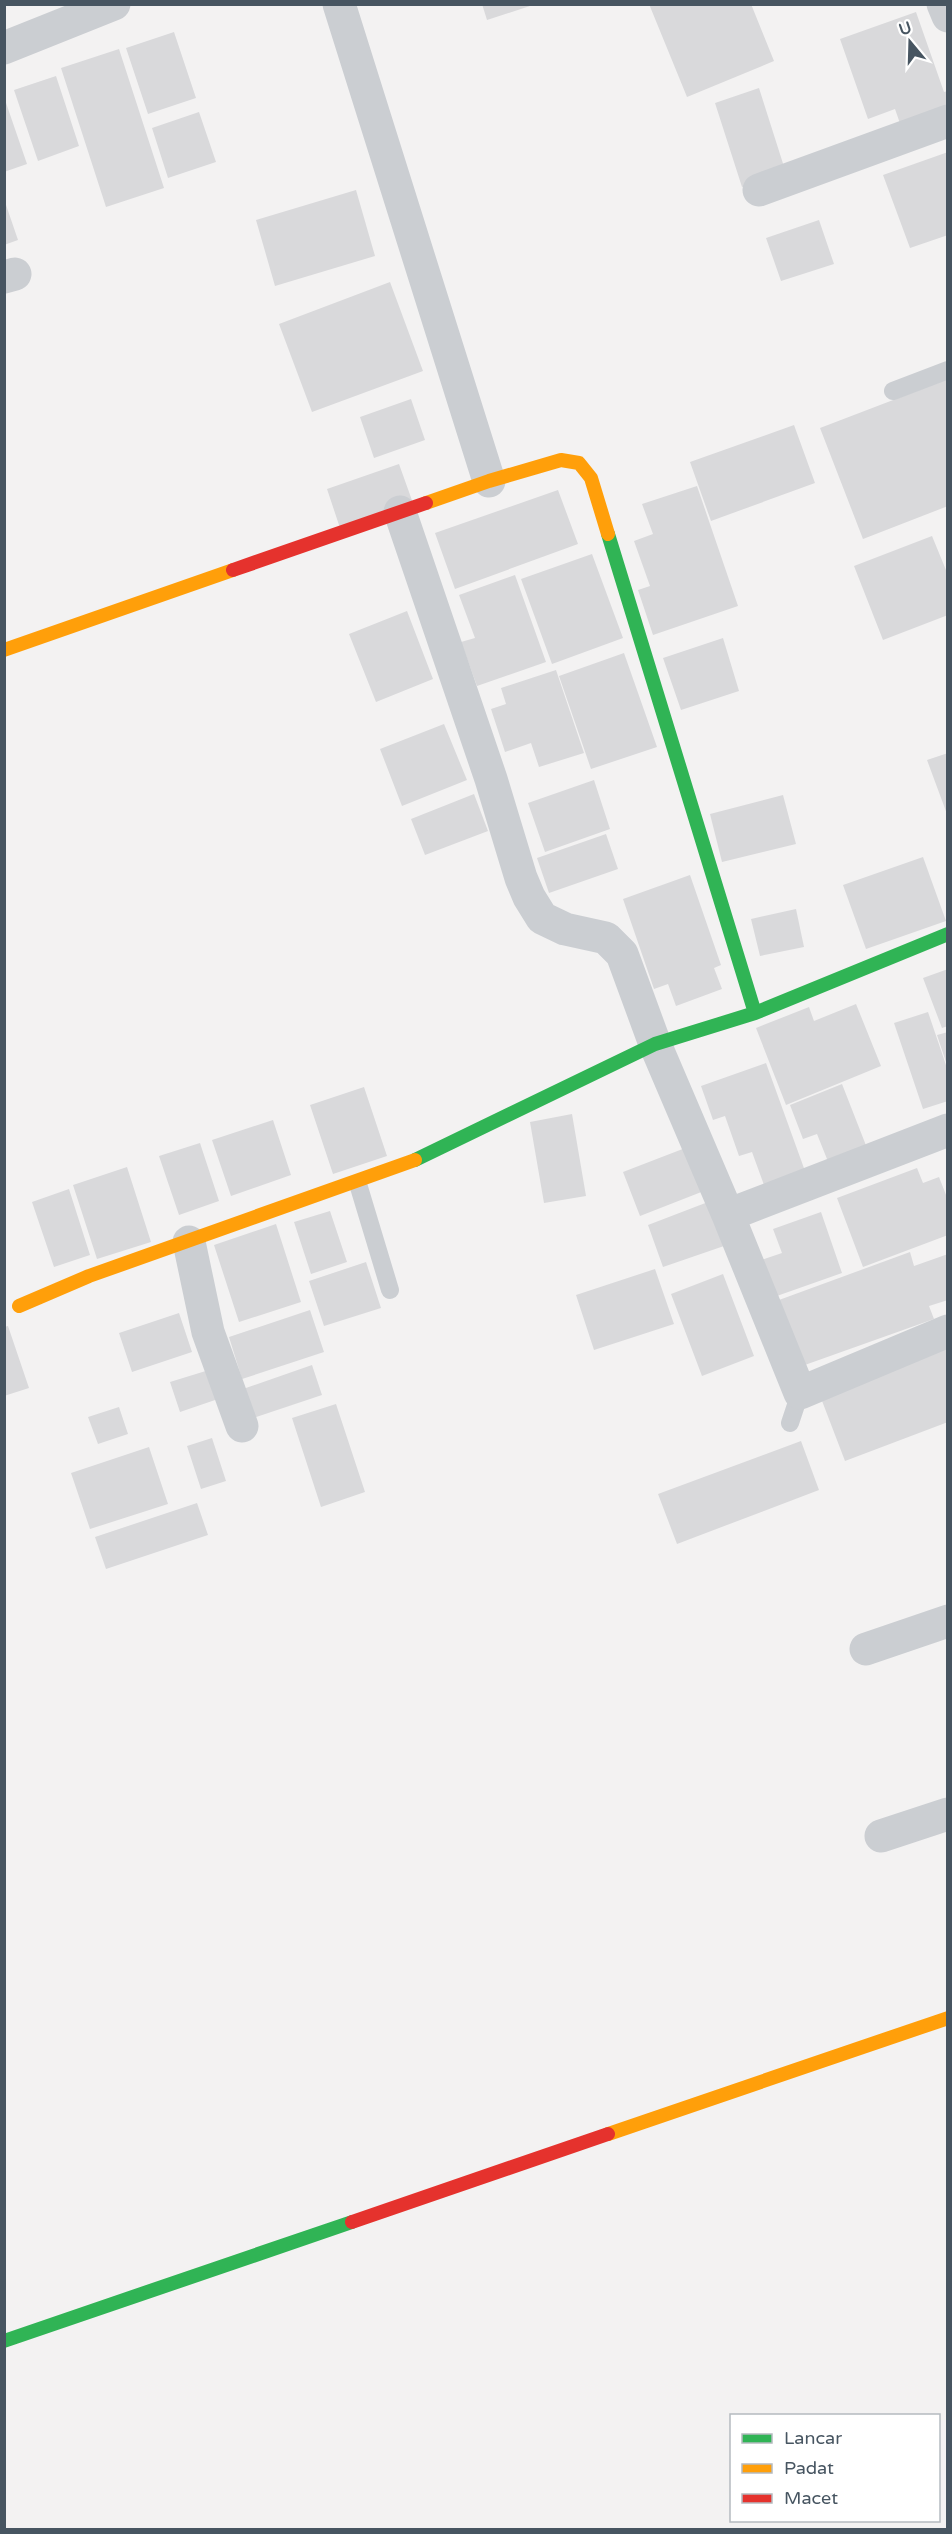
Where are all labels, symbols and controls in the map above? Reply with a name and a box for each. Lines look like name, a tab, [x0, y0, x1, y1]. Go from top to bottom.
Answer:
north arrow	[880, 12, 940, 72]
text: U	[896, 17, 914, 40]
legend	[730, 2414, 940, 2522]
text: Lancar	[784, 2427, 842, 2449]
text: Padat	[784, 2457, 834, 2479]
text: Macet	[784, 2487, 838, 2509]

